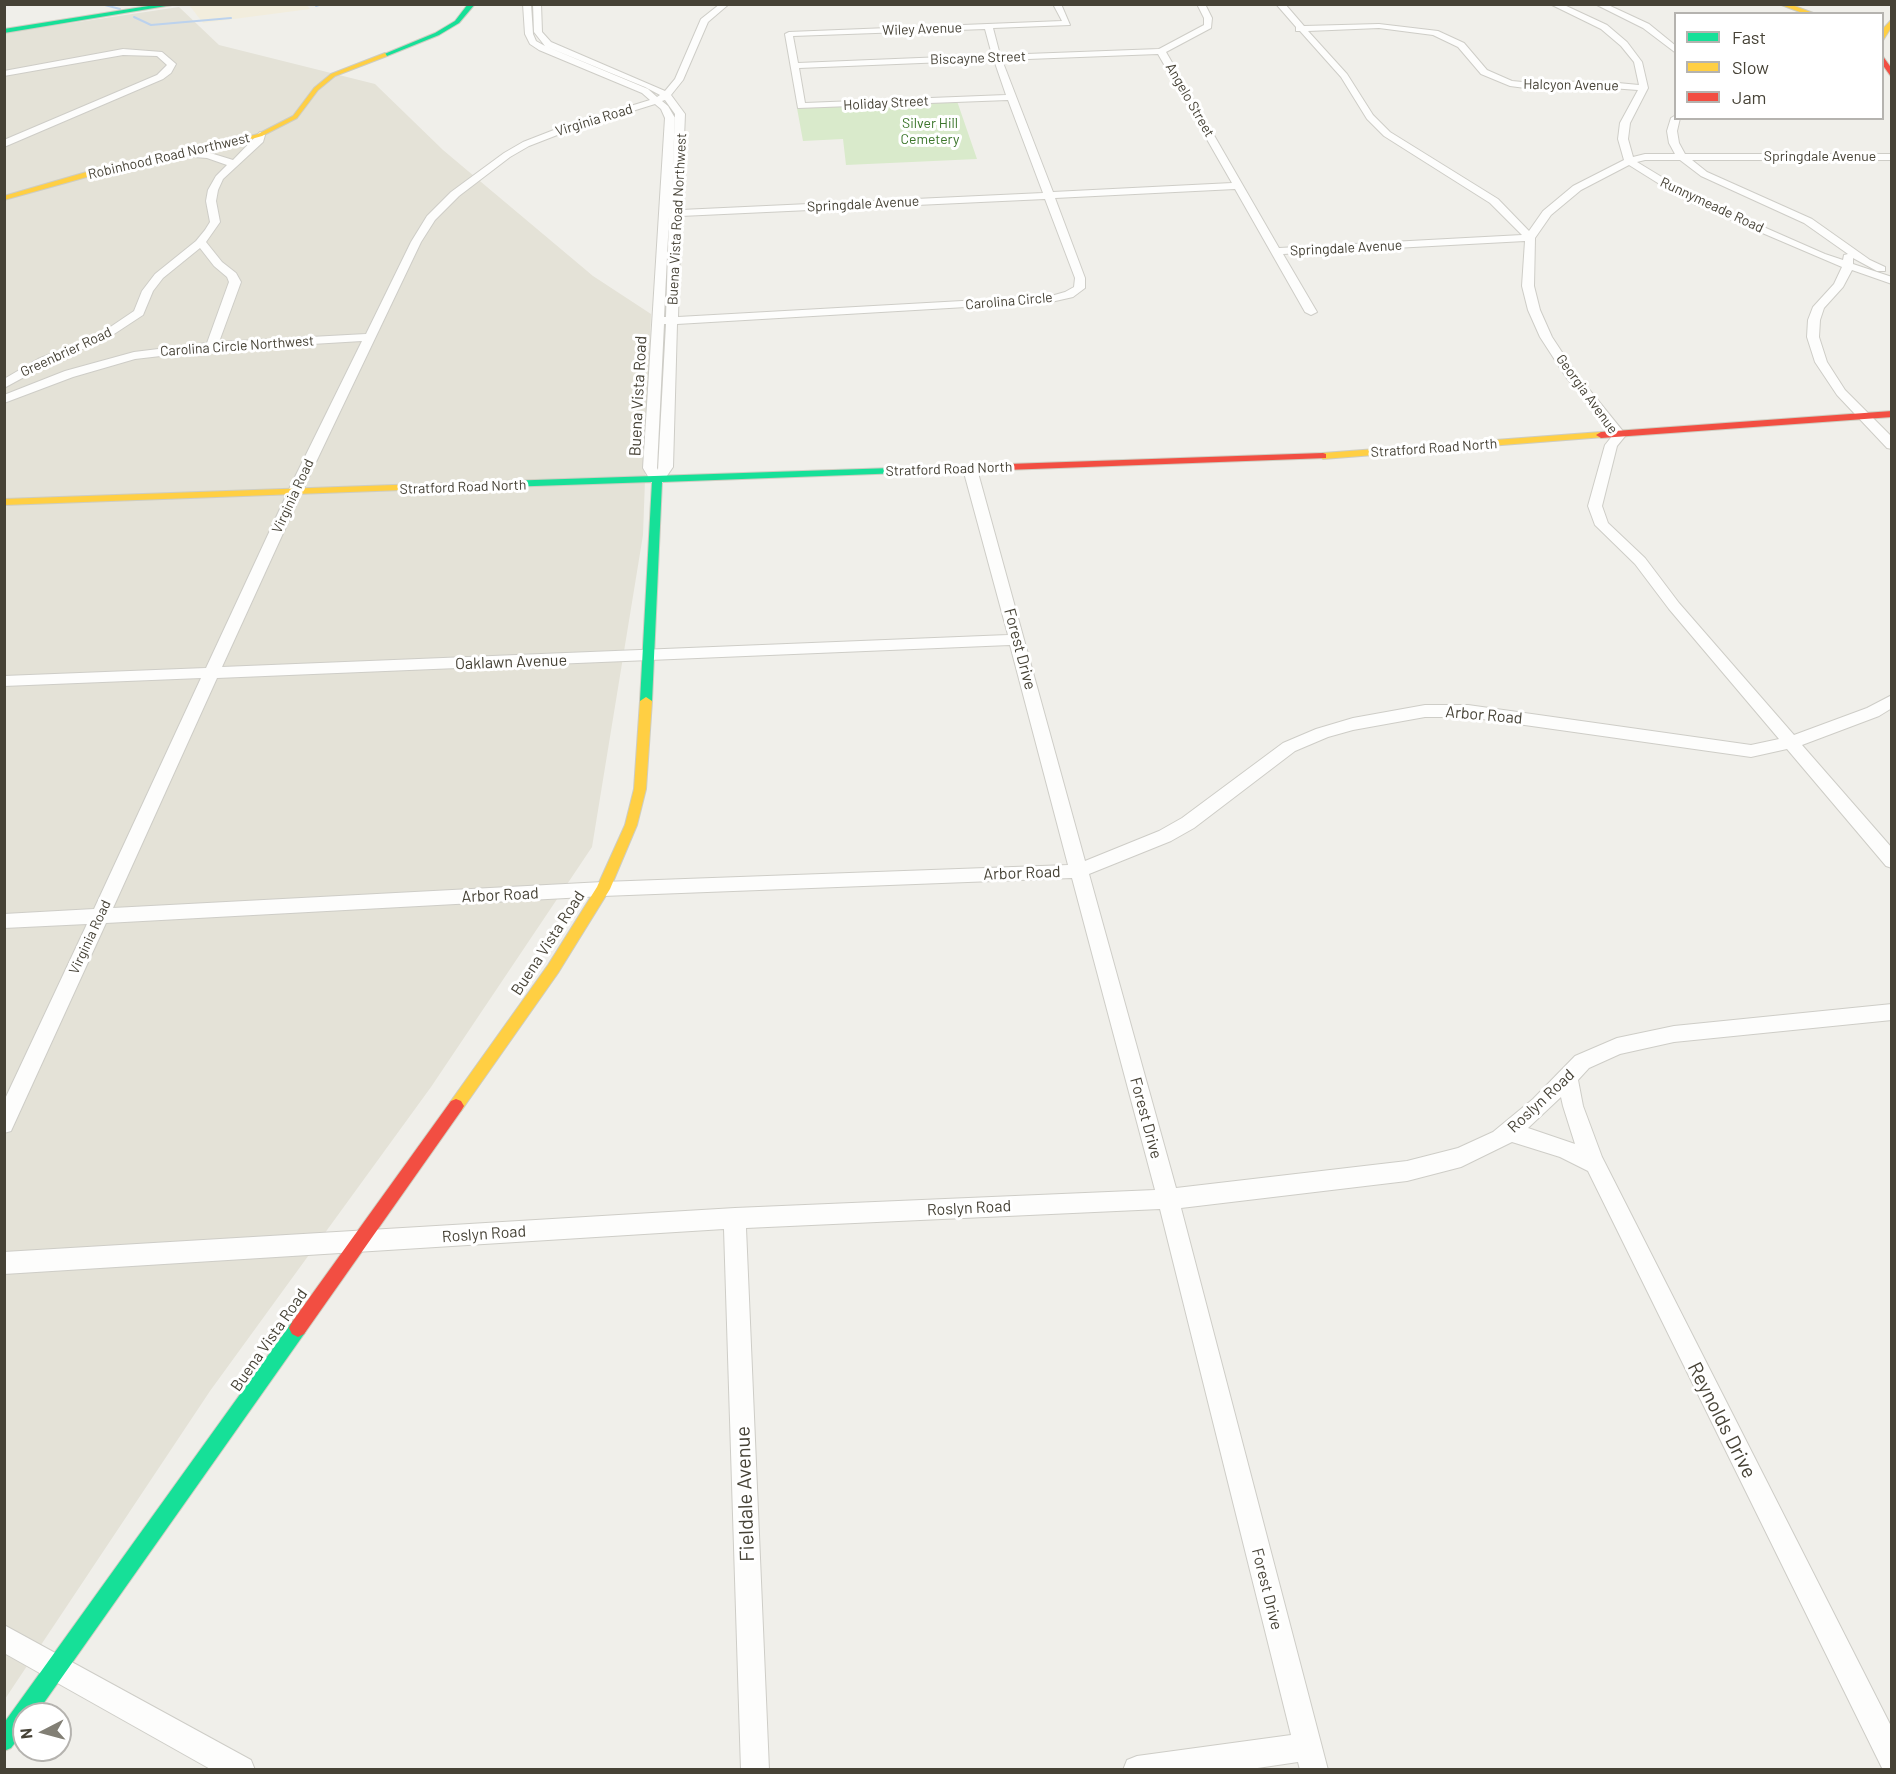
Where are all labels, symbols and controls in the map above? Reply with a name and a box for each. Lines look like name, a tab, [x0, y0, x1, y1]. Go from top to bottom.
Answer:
legend	[1674, 12, 1884, 120]
street label: Wiley Avenue	[882, 19, 962, 39]
text: Fast	[1732, 26, 1766, 48]
street label: Biscayne Street	[930, 48, 1026, 68]
text: Slow	[1732, 56, 1769, 78]
street label: Angelo Street	[1162, 60, 1218, 140]
street label: Halcyon Avenue	[1523, 76, 1619, 94]
text: Jam	[1732, 86, 1766, 108]
street label: Holiday Street	[843, 92, 929, 114]
street label: Virginia Road	[553, 100, 635, 140]
park label: Silver Hill Cemetery	[900, 115, 960, 148]
street label: Robinhood Road Northwest	[86, 129, 252, 183]
street label: Buena Vista Road Northwest	[664, 133, 690, 305]
street label: Springdale Avenue	[1764, 148, 1876, 164]
street label: Runnymeade Road	[1658, 174, 1766, 236]
street label: Springdale Avenue	[806, 193, 920, 215]
street label: Springdale Avenue	[1289, 237, 1403, 259]
street label: Carolina Circle	[965, 289, 1053, 313]
street label: Greenbrier Road	[18, 324, 114, 380]
street label: Carolina Circle Northwest	[159, 332, 315, 360]
street label: Buena Vista Road	[625, 335, 651, 457]
street label: Georgia Avenue	[1553, 351, 1621, 437]
street label: Stratford Road North	[1370, 435, 1498, 461]
street label: Virginia Road	[269, 456, 317, 536]
street label: Stratford Road North	[885, 458, 1013, 480]
street label: Stratford Road North	[399, 476, 527, 498]
street label: Forest Drive	[1000, 606, 1040, 692]
street label: Oaklawn Avenue	[455, 650, 567, 674]
street label: Arbor Road	[1445, 702, 1523, 728]
street label: Arbor Road	[983, 862, 1061, 884]
street label: Arbor Road	[461, 883, 539, 907]
street label: Buena Vista Road	[507, 887, 589, 999]
street label: Virginia Road	[66, 897, 114, 977]
street label: Roslyn Road	[1504, 1065, 1578, 1137]
street label: Forest Drive	[1126, 1075, 1166, 1161]
street label: Roslyn Road	[926, 1196, 1012, 1220]
street label: Roslyn Road	[441, 1221, 527, 1247]
street label: Buena Vista Road	[227, 1285, 311, 1395]
street label: Reynolds Drive	[1682, 1358, 1762, 1482]
street label: Fieldale Avenue	[731, 1426, 759, 1562]
street label: Forest Drive	[1248, 1546, 1286, 1632]
north arrow	[12, 1702, 72, 1762]
text: N	[16, 1727, 36, 1740]

